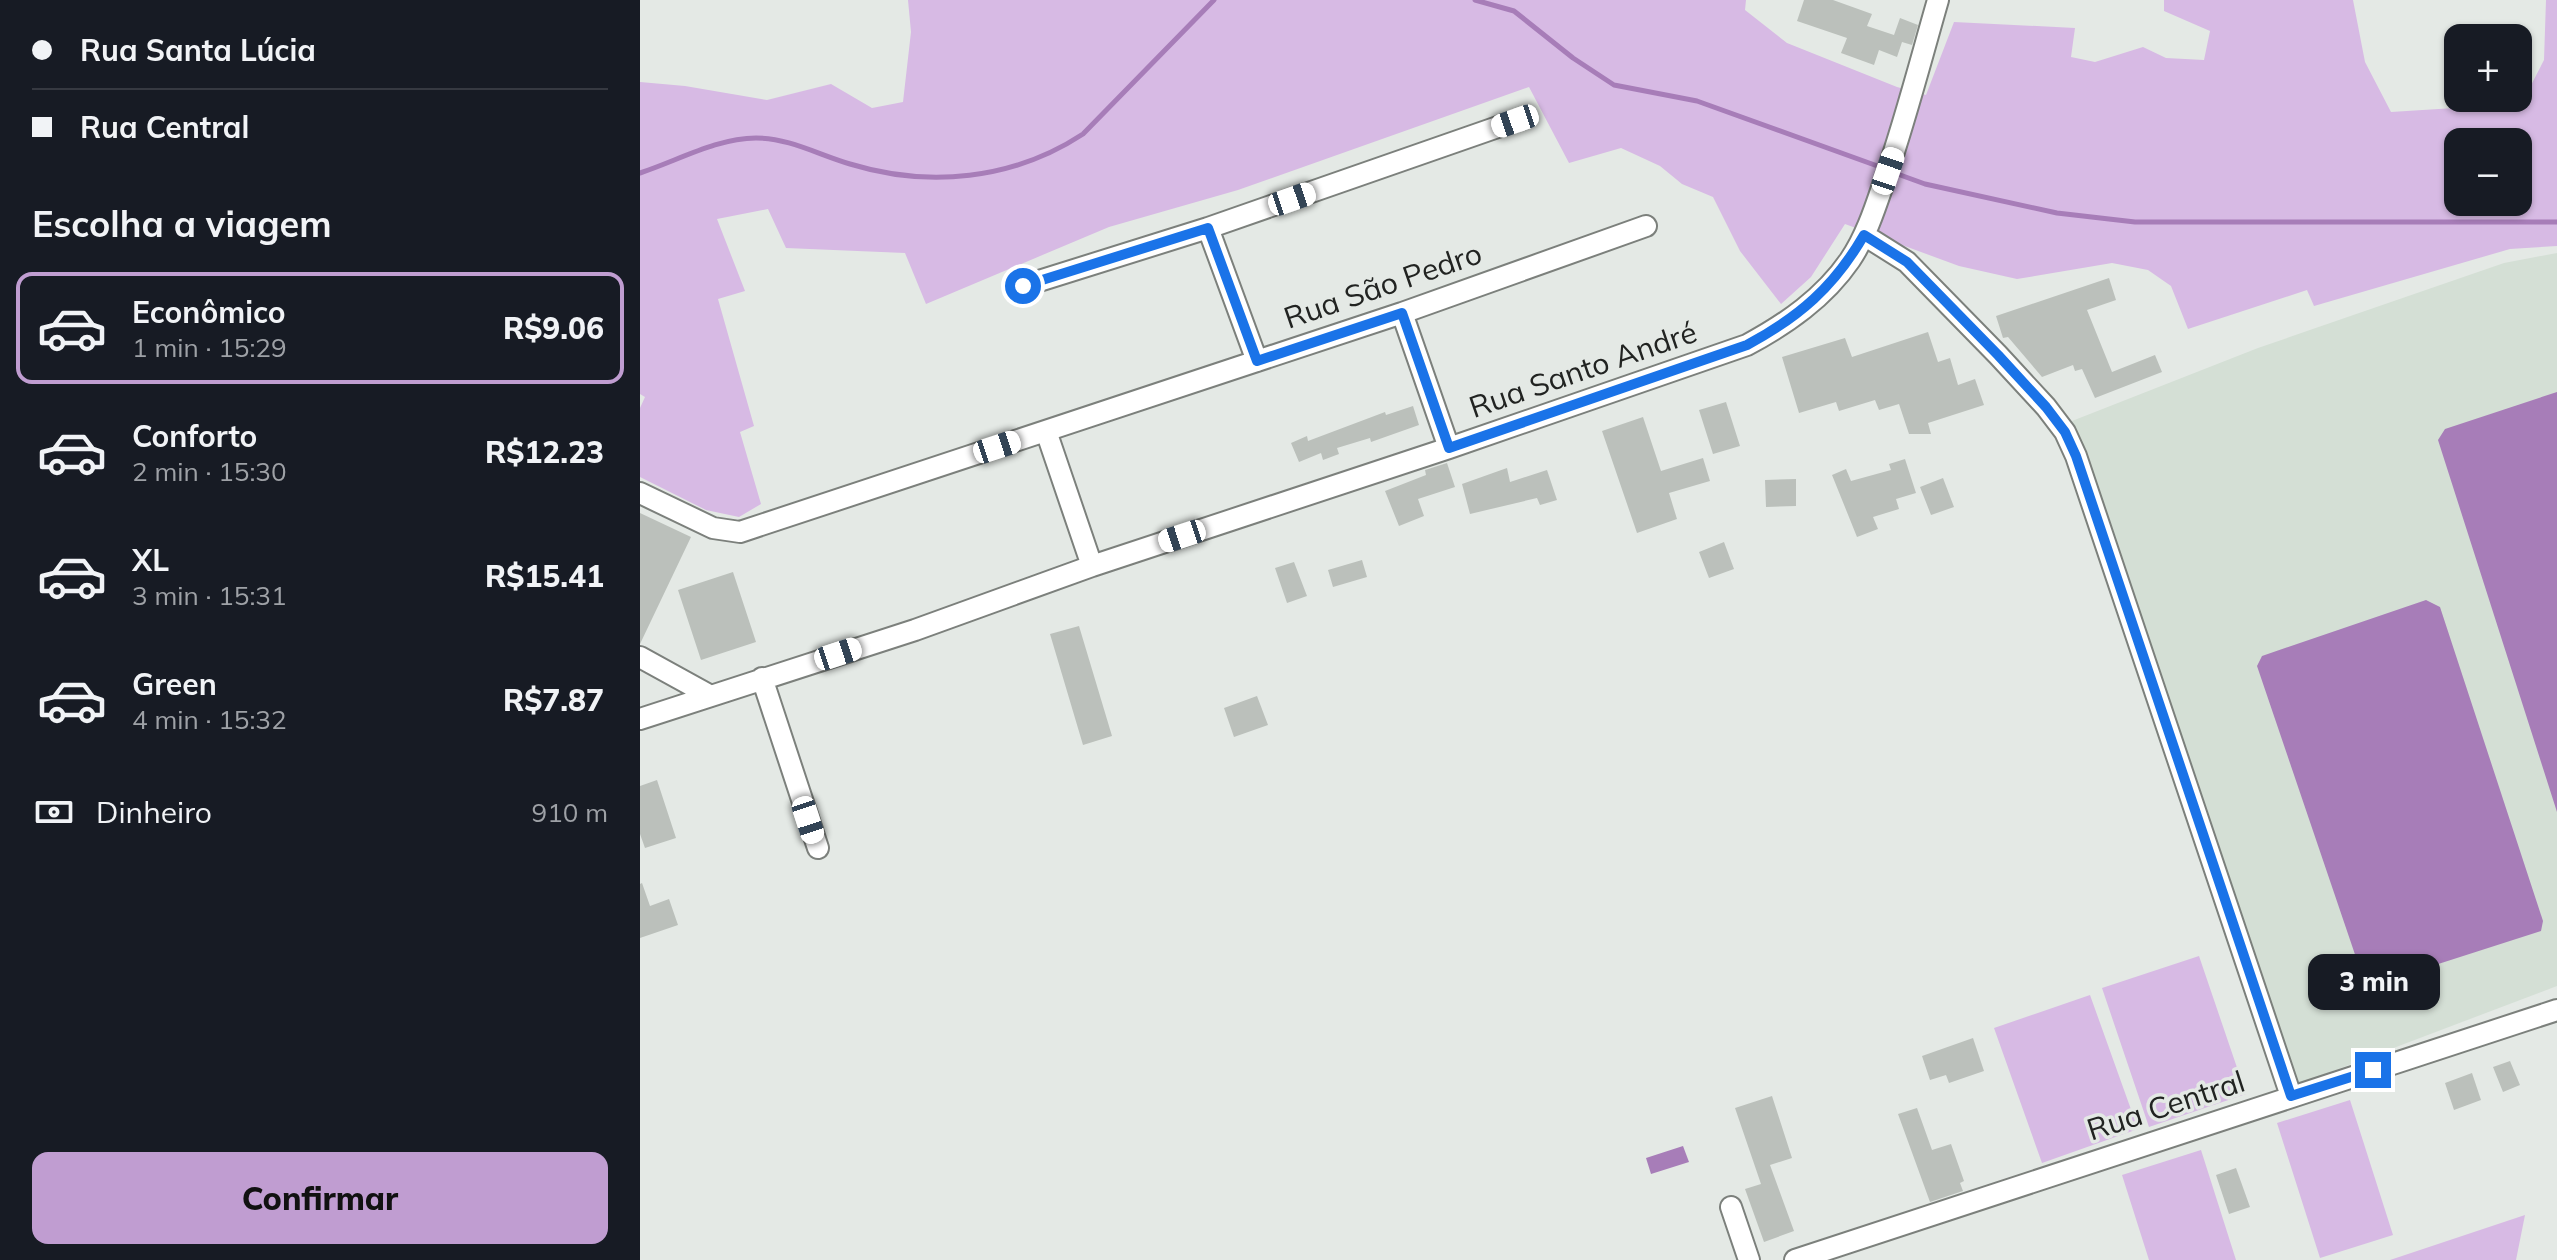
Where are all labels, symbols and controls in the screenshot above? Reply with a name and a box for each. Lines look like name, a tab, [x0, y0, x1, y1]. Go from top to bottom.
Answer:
map controls	[2444, 24, 2532, 216]
button: +	[2444, 24, 2532, 112]
text: Rua Santa Lúcia	[80, 31, 316, 69]
car	[1488, 102, 1542, 140]
text: Rua Central	[80, 108, 249, 146]
button: −	[2444, 128, 2532, 216]
car	[1869, 144, 1907, 198]
car	[1265, 180, 1319, 218]
text: Escolha a viagem	[32, 201, 332, 246]
street label: Rua São Pedro	[1279, 233, 1487, 337]
route start	[1005, 268, 1041, 304]
icon: car	[36, 292, 108, 364]
text: Econômico	[132, 293, 286, 331]
text: R$9.06	[503, 309, 604, 347]
street label: Rua Santo André	[1464, 312, 1701, 426]
text: 1 min · 15:29	[132, 331, 287, 364]
icon: car	[36, 416, 108, 488]
text: Conforto	[132, 417, 257, 455]
car	[970, 428, 1024, 466]
text: R$12.23	[485, 433, 604, 471]
text: 2 min · 15:30	[132, 455, 287, 488]
car	[1155, 517, 1209, 555]
icon: car	[36, 540, 108, 612]
text: XL	[132, 541, 169, 579]
text: R$15.41	[485, 557, 604, 595]
text: 3 min · 15:31	[132, 579, 287, 612]
car	[811, 635, 865, 673]
icon: car	[36, 664, 108, 736]
text: Green	[132, 665, 217, 703]
text: R$7.87	[503, 681, 604, 719]
text: 4 min · 15:32	[132, 703, 287, 736]
icon: cash	[32, 790, 76, 834]
text: Dinheiro	[96, 793, 212, 831]
car	[789, 793, 827, 847]
text: 910 m	[532, 796, 608, 829]
callout: 3 min	[2307, 954, 2439, 1010]
text: 3 min	[2339, 965, 2409, 998]
route end	[2355, 1052, 2391, 1088]
street label: Rua Central	[2082, 1062, 2249, 1148]
button: Confirmar	[32, 1152, 608, 1244]

